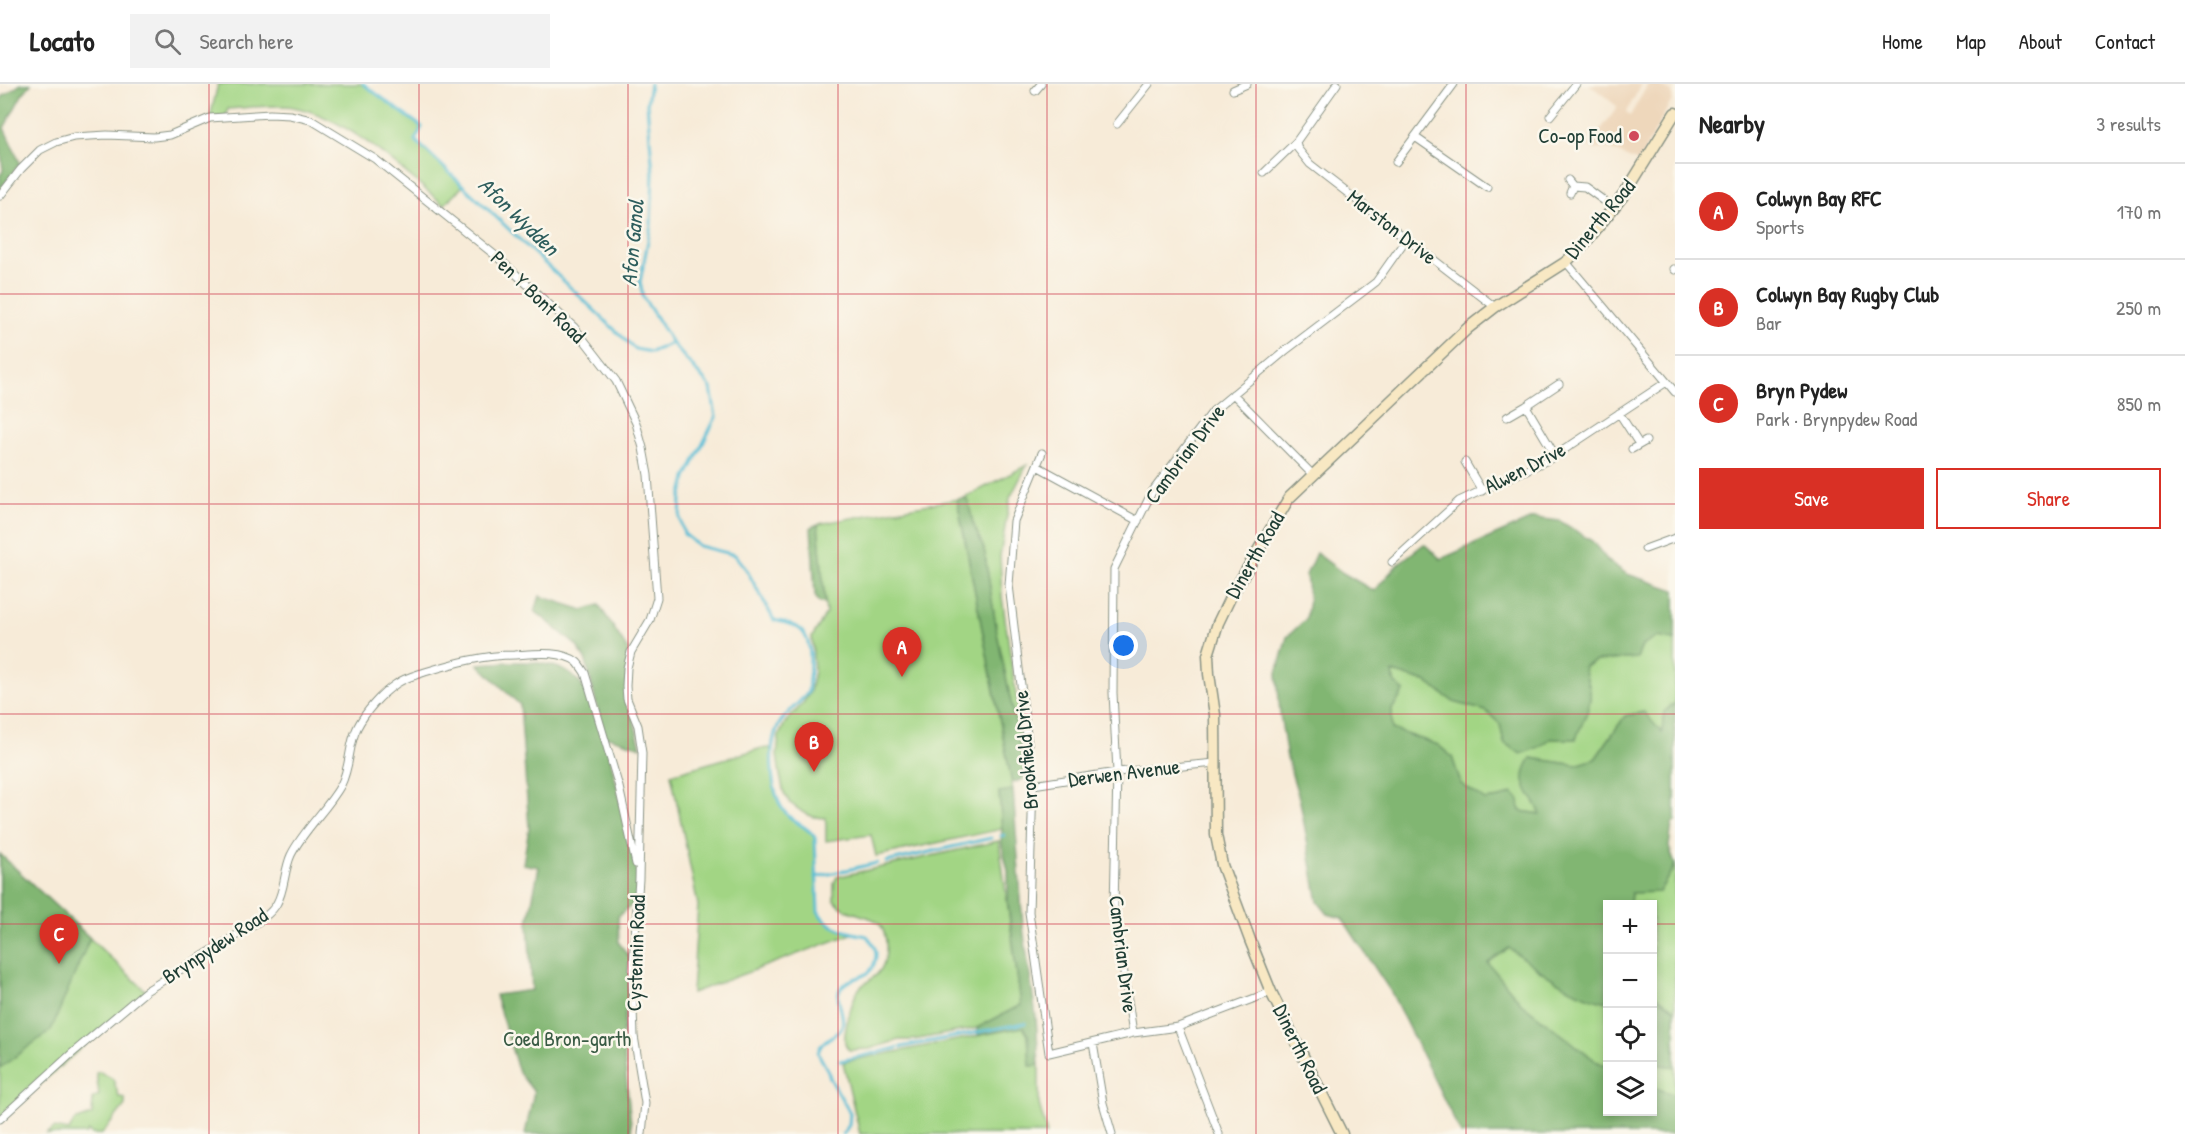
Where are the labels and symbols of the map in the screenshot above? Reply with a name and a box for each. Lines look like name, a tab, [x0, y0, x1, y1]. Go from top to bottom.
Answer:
place label: Co-op Food	[1538, 121, 1622, 150]
marker: Co-op Food	[1627, 129, 1641, 143]
water label: Afon Wydden	[472, 170, 567, 263]
street label: Dinerth Road	[1558, 173, 1642, 265]
street label: Marston Drive	[1341, 182, 1443, 271]
water label: Afon Ganol	[613, 198, 651, 287]
street label: Pen Y Bont Road	[484, 244, 592, 349]
street label: Cambrian Drive	[1138, 398, 1232, 509]
street label: Alwen Drive	[1479, 435, 1570, 500]
street label: Dinerth Road	[1218, 506, 1291, 604]
pin: A	[882, 628, 922, 677]
your location	[1109, 631, 1138, 660]
street label: Brookfield Drive	[1006, 689, 1045, 811]
pin: B	[794, 722, 834, 772]
street label: Derwen Avenue	[1067, 751, 1181, 794]
street label: Cystennin Road	[619, 894, 652, 1012]
street label: Cambrian Drive	[1102, 894, 1145, 1014]
street label: Brynpydew Road	[156, 901, 273, 991]
pin: C	[40, 914, 78, 964]
street label: Dinerth Road	[1266, 999, 1335, 1098]
park label: Coed Bron-garth	[503, 1024, 631, 1053]

